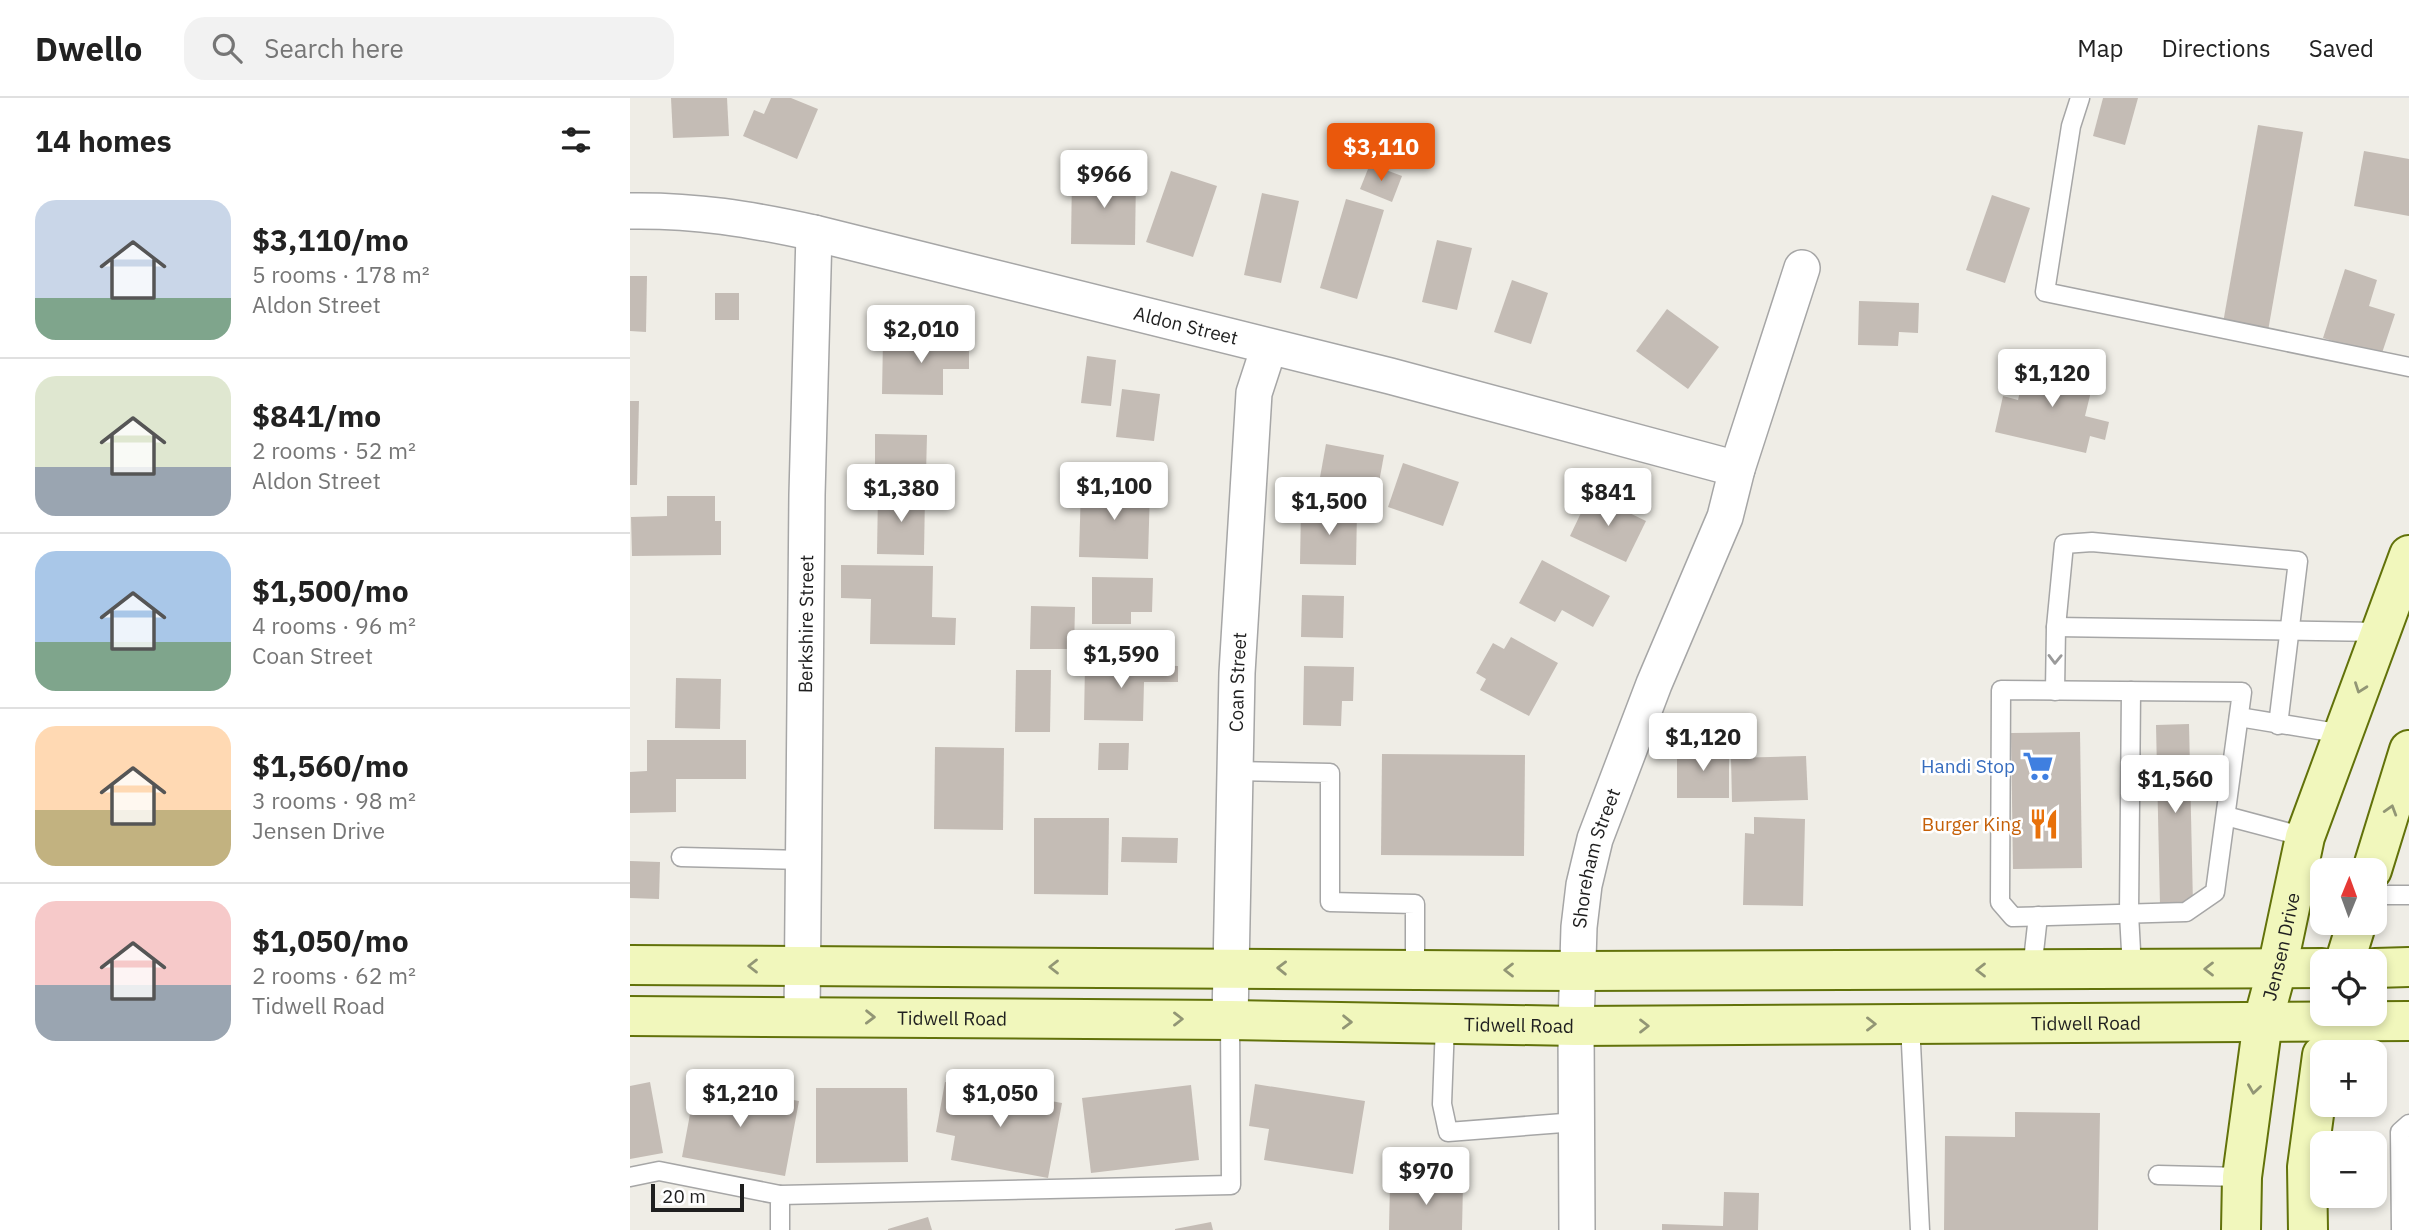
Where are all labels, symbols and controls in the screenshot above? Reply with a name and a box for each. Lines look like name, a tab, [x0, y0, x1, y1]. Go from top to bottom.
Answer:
search box	[184, 17, 674, 80]
text: Dwello	[35, 27, 142, 70]
icon: search	[208, 29, 246, 67]
text: Search here	[264, 31, 404, 65]
text: Map	[2077, 32, 2123, 64]
text: Directions	[2161, 32, 2271, 64]
text: Saved	[2309, 32, 2374, 64]
text: 14 homes	[35, 121, 172, 160]
icon: filters	[557, 121, 595, 159]
pin: $3,110	[1324, 123, 1438, 183]
text: $3,110	[1343, 131, 1419, 161]
pin: $966	[1063, 150, 1145, 210]
text: $966	[1076, 158, 1132, 188]
text: $3,110/mo	[252, 220, 409, 259]
icon: home	[91, 228, 175, 312]
text: 5 rooms · 178 m²	[252, 259, 430, 289]
text: Aldon Street	[252, 289, 381, 319]
street label: Aldon Street	[1131, 301, 1241, 350]
pin: $2,010	[864, 306, 978, 365]
text: $2,010	[883, 313, 959, 343]
pin: $1,120	[1995, 350, 2109, 409]
text: $1,120	[2014, 357, 2090, 387]
text: $841/mo	[252, 396, 381, 435]
icon: home	[91, 404, 175, 488]
text: 2 rooms · 52 m²	[252, 435, 416, 465]
pin: $1,100	[1057, 462, 1171, 522]
pin: $1,380	[844, 464, 958, 524]
text: Aldon Street	[252, 465, 381, 495]
pin: $841	[1567, 468, 1649, 528]
text: $1,100	[1076, 470, 1152, 500]
text: $1,380	[863, 472, 939, 502]
text: $841	[1580, 476, 1636, 506]
pin: $1,500	[1272, 478, 1386, 537]
text: $1,500	[1291, 485, 1367, 515]
street label: Berkshire Street	[793, 555, 818, 693]
text: $1,500/mo	[252, 571, 409, 610]
icon: home	[91, 579, 175, 663]
text: 4 rooms · 96 m²	[252, 610, 416, 640]
pin: $1,590	[1064, 630, 1178, 690]
street label: Coan Street	[1224, 631, 1251, 732]
text: $1,590	[1083, 638, 1159, 668]
text: Coan Street	[252, 640, 373, 670]
one-way arrow	[2048, 654, 2063, 665]
one-way arrow	[2354, 682, 2368, 694]
pin: $1,120	[1646, 714, 1760, 773]
text: $1,120	[1665, 721, 1741, 751]
text: $1,560/mo	[252, 746, 409, 785]
supermarket icon: Handi Stop	[2021, 749, 2055, 783]
icon: home	[91, 754, 175, 838]
place label: Handi Stop	[1921, 754, 2015, 778]
pin: $1,560	[2118, 756, 2232, 815]
text: $1,560	[2137, 763, 2213, 793]
text: 3 rooms · 98 m²	[252, 785, 416, 815]
street label: Shoreham Street	[1567, 785, 1625, 929]
one-way arrow	[2382, 804, 2397, 816]
restaurant icon: Burger King	[2027, 807, 2061, 841]
place label: Burger King	[1922, 812, 2021, 836]
text: Jensen Drive	[252, 815, 385, 845]
north arrow	[2310, 858, 2387, 934]
map controls	[2310, 858, 2387, 1208]
street label: Jensen Drive	[2257, 890, 2305, 1003]
text: $1,050/mo	[252, 921, 409, 960]
icon: home	[91, 929, 175, 1013]
button: locate	[2310, 949, 2387, 1026]
one-way arrow	[748, 958, 758, 974]
one-way arrow	[1049, 959, 1059, 975]
text: 2 rooms · 62 m²	[252, 960, 416, 990]
one-way arrow	[1276, 960, 1287, 976]
one-way arrow	[2203, 961, 2214, 977]
one-way arrow	[1504, 962, 1514, 978]
one-way arrow	[1976, 962, 1986, 978]
text: Tidwell Road	[252, 990, 385, 1020]
street label: Tidwell Road	[897, 1006, 1007, 1031]
one-way arrow	[865, 1009, 876, 1024]
one-way arrow	[1173, 1011, 1184, 1027]
street label: Tidwell Road	[2031, 1011, 2141, 1035]
street label: Tidwell Road	[1464, 1012, 1574, 1038]
one-way arrow	[1343, 1014, 1353, 1030]
one-way arrow	[1867, 1016, 1877, 1032]
one-way arrow	[1639, 1018, 1650, 1034]
button: +	[2310, 1040, 2387, 1117]
pin: $1,210	[683, 1070, 797, 1129]
pin: $1,050	[943, 1070, 1057, 1129]
text: $1,210	[702, 1077, 778, 1107]
text: $1,050	[962, 1077, 1038, 1107]
one-way arrow	[2247, 1083, 2262, 1095]
button: −	[2310, 1131, 2387, 1208]
pin: $970	[1385, 1148, 1467, 1207]
text: $970	[1398, 1155, 1454, 1185]
scale bar	[651, 1181, 744, 1213]
text: 20 m	[662, 1184, 706, 1208]

